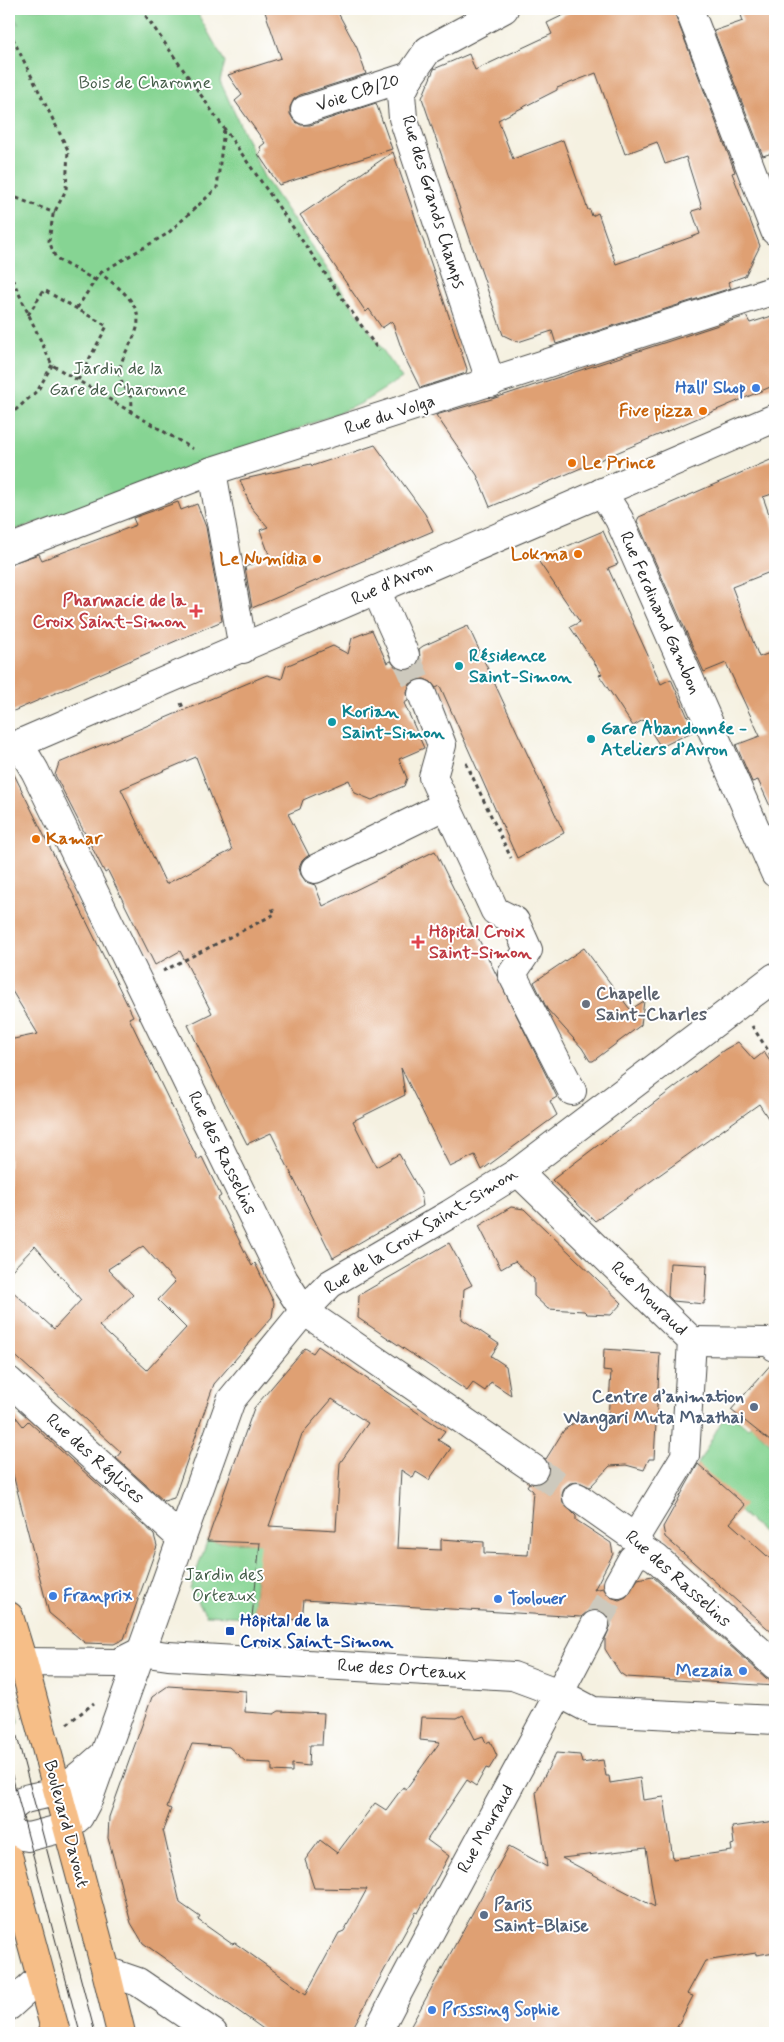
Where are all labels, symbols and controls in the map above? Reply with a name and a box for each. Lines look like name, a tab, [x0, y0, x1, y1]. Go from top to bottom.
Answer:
street label: Voie CB/20	[313, 68, 403, 118]
park label: Bois de Charonne	[79, 71, 212, 95]
street label: Rue des Grands Champs	[395, 112, 471, 292]
park label: Jardin de la Gare de Charonne	[49, 357, 187, 402]
place label: Hall' Shop	[675, 376, 746, 400]
marker: Hall' Shop	[750, 382, 762, 394]
street label: Rue du Volga	[342, 389, 438, 441]
place label: Five pizza	[619, 399, 693, 423]
marker: Five pizza	[697, 405, 709, 417]
place label: Le Prince	[582, 451, 656, 475]
marker: Le Prince	[566, 457, 578, 469]
street label: Rue Ferdinand Gambon	[613, 528, 707, 698]
place label: Lokma	[511, 542, 568, 566]
place label: Le Numidia	[219, 547, 307, 571]
marker: Lokma	[572, 548, 584, 560]
marker: Le Numidia	[311, 553, 323, 565]
street label: Rue d'Avron	[348, 554, 436, 612]
place label: Pharmacie de la Croix Saint-Simon	[33, 589, 187, 634]
marker: Pharmacie de la Croix Saint-Simon	[190, 605, 202, 617]
place label: Résidence Saint-Simon	[469, 644, 572, 689]
marker: Résidence Saint-Simon	[453, 660, 465, 672]
place label: Korian Saint-Simon	[342, 700, 445, 745]
marker: Korian Saint-Simon	[326, 716, 338, 728]
place label: Gare Abandonnée - Ateliers d’Avron	[601, 717, 747, 762]
marker: Gare Abandonnée - Ateliers d’Avron	[585, 733, 597, 745]
place label: Kamar	[46, 827, 103, 851]
marker: Kamar	[30, 833, 42, 845]
place label: Hôpital Croix Saint-Simon	[429, 920, 532, 965]
marker: Hôpital Croix Saint-Simon	[411, 935, 425, 949]
place label: Chapelle Saint-Charles	[596, 982, 707, 1027]
marker: Chapelle Saint-Charles	[580, 998, 592, 1010]
street label: Rue des Rasselins	[182, 1087, 262, 1219]
street label: Rue de la Croix Saint-Simon	[320, 1162, 522, 1300]
street label: Rue Mouraud	[605, 1256, 693, 1342]
place label: Centre d’animation Wangari Muta Maathai	[563, 1385, 744, 1432]
marker: Centre d’animation Wangari Muta Maathai	[748, 1401, 760, 1413]
street label: Rue des Réglises	[41, 1408, 149, 1510]
street label: Rue des Rasselins	[620, 1525, 736, 1633]
park label: Jardin des Orteaux	[184, 1563, 264, 1608]
place label: Franprix	[63, 1584, 132, 1608]
place label: Toolouer	[508, 1587, 567, 1611]
marker: Franprix	[47, 1590, 59, 1602]
marker: Toolouer	[492, 1593, 504, 1605]
place label: Hôpital de la Croix Saint-Simon	[240, 1609, 394, 1654]
marker: Hôpital de la Croix Saint-Simon	[224, 1625, 236, 1637]
street label: Rue des Orteaux	[336, 1654, 468, 1686]
place label: Mezaia	[676, 1659, 733, 1683]
marker: Mezaia	[737, 1665, 749, 1677]
street label: Boulevard Davout	[37, 1758, 95, 1891]
street label: Rue Mouraud	[452, 1780, 520, 1878]
place label: Paris Saint-Blaise	[494, 1893, 589, 1938]
marker: Paris Saint-Blaise	[478, 1909, 490, 1921]
place label: Prsssing Sophie	[442, 1998, 560, 2022]
marker: Prsssing Sophie	[426, 2004, 438, 2016]

